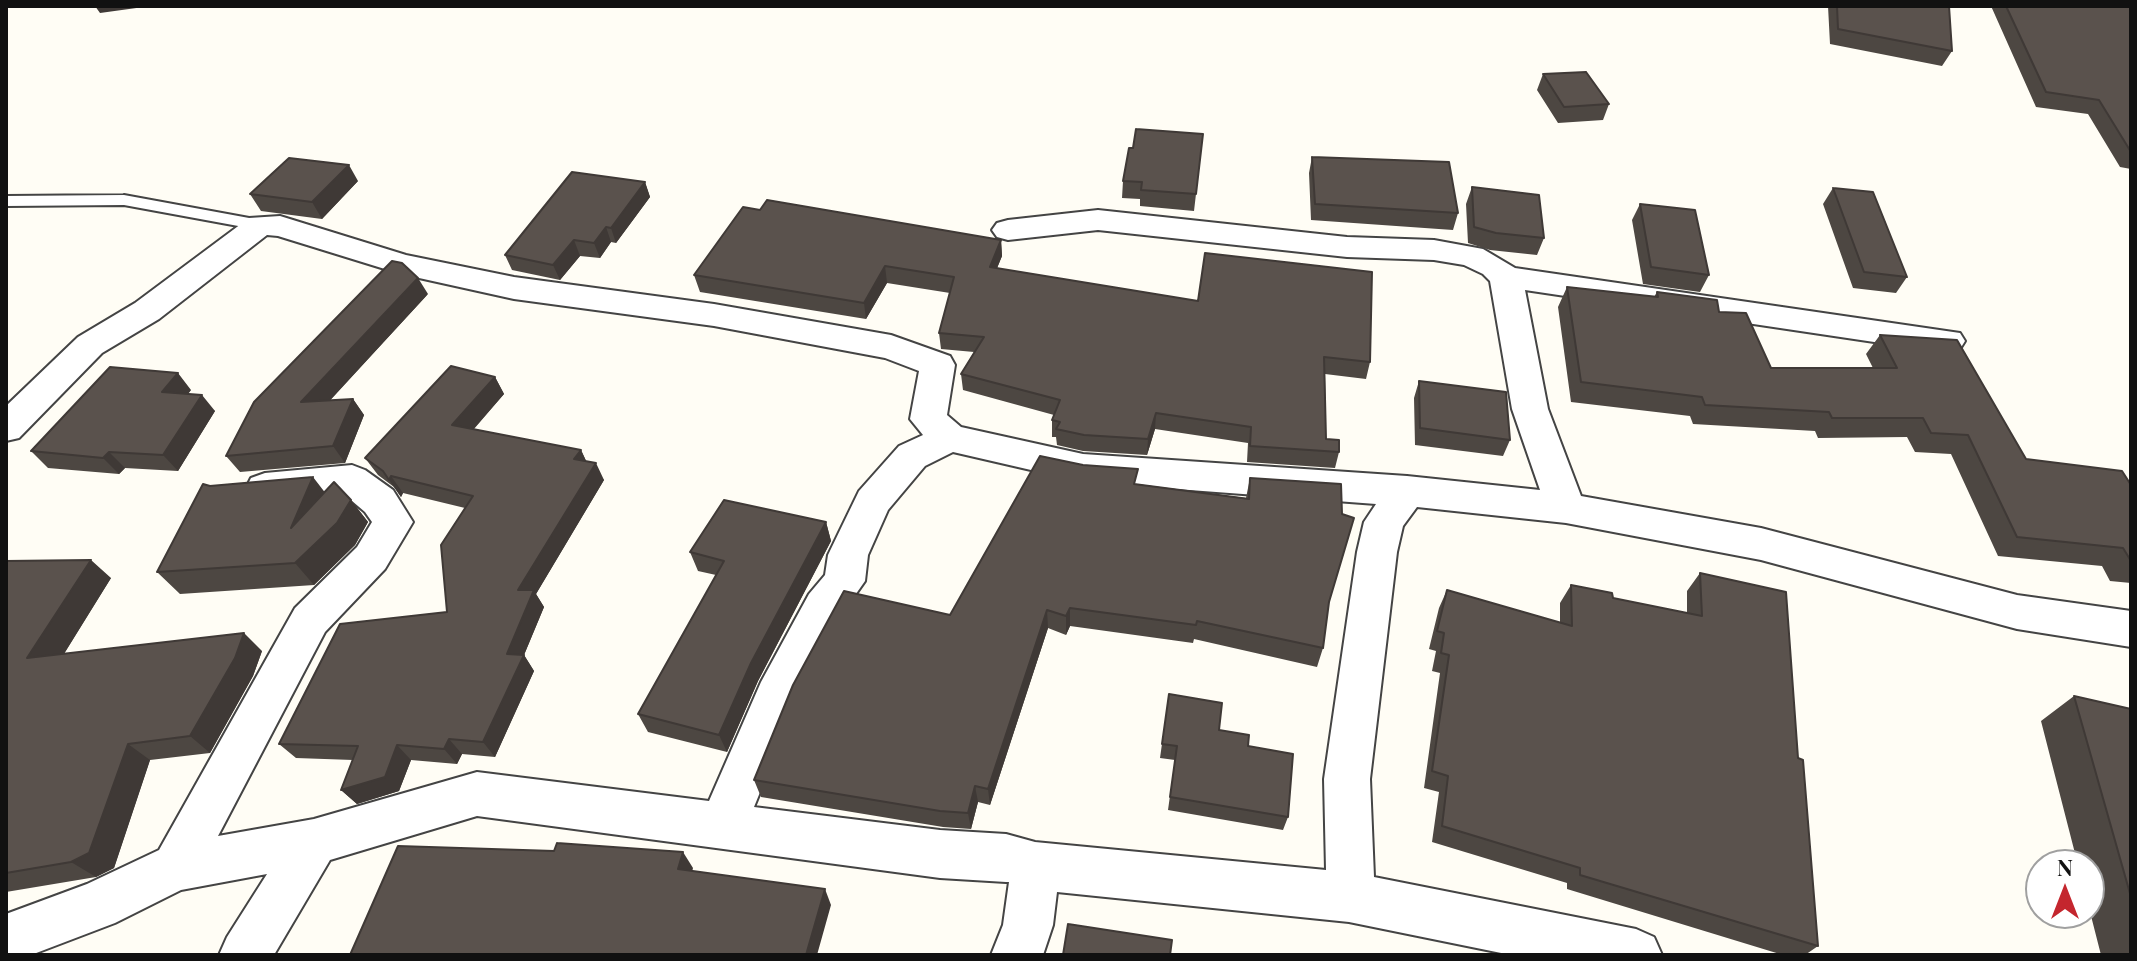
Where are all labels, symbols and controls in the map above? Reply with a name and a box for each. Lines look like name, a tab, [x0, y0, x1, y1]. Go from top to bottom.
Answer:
north arrow	[2025, 849, 2105, 929]
text: N	[2057, 852, 2073, 882]

